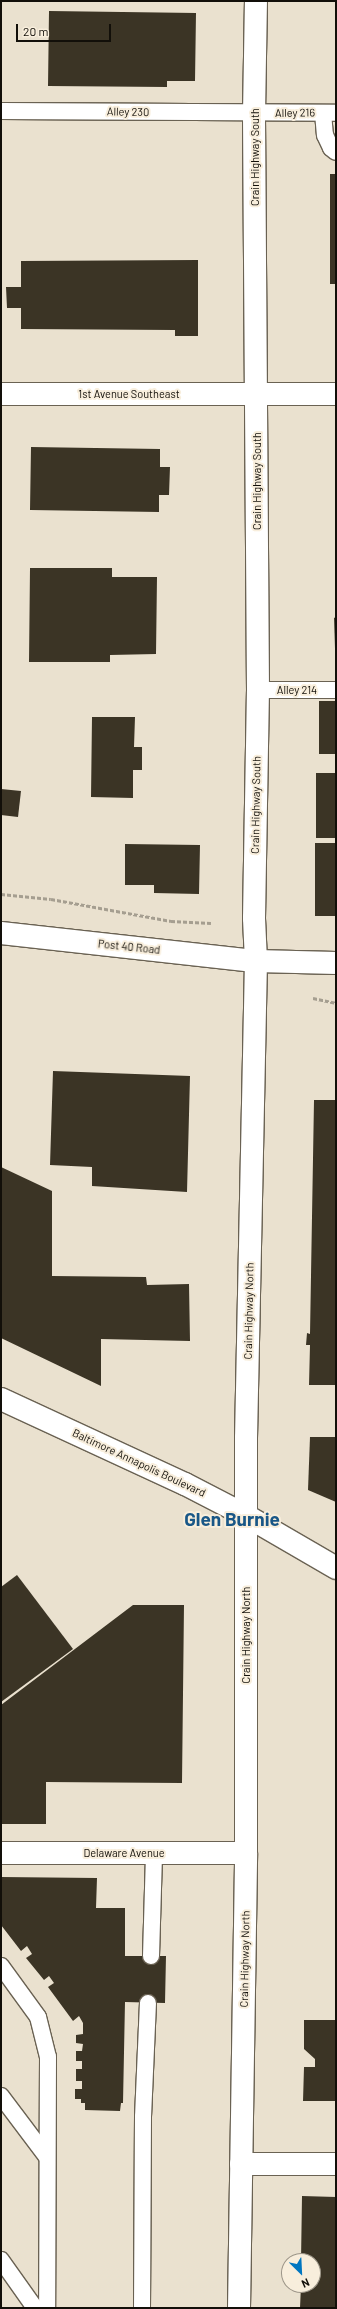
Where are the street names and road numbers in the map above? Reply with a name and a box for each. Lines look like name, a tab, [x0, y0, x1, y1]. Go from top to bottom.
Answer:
street label: Alley 230	[107, 105, 149, 119]
street label: Alley 216	[275, 106, 315, 120]
street label: Crain Highway South	[248, 108, 262, 206]
street label: 1st Avenue Southeast	[78, 387, 180, 401]
street label: Crain Highway South	[250, 432, 264, 530]
street label: Alley 214	[277, 683, 317, 697]
street label: Crain Highway South	[249, 756, 263, 854]
street label: Post 40 Road	[97, 937, 161, 957]
street label: Crain Highway North	[242, 1262, 256, 1360]
street label: Baltimore Annapolis Boulevard	[70, 1426, 208, 1500]
street label: Crain Highway North	[239, 1586, 253, 1684]
street label: Delaware Avenue	[83, 1846, 165, 1860]
street label: Crain Highway North	[238, 1910, 252, 2008]

